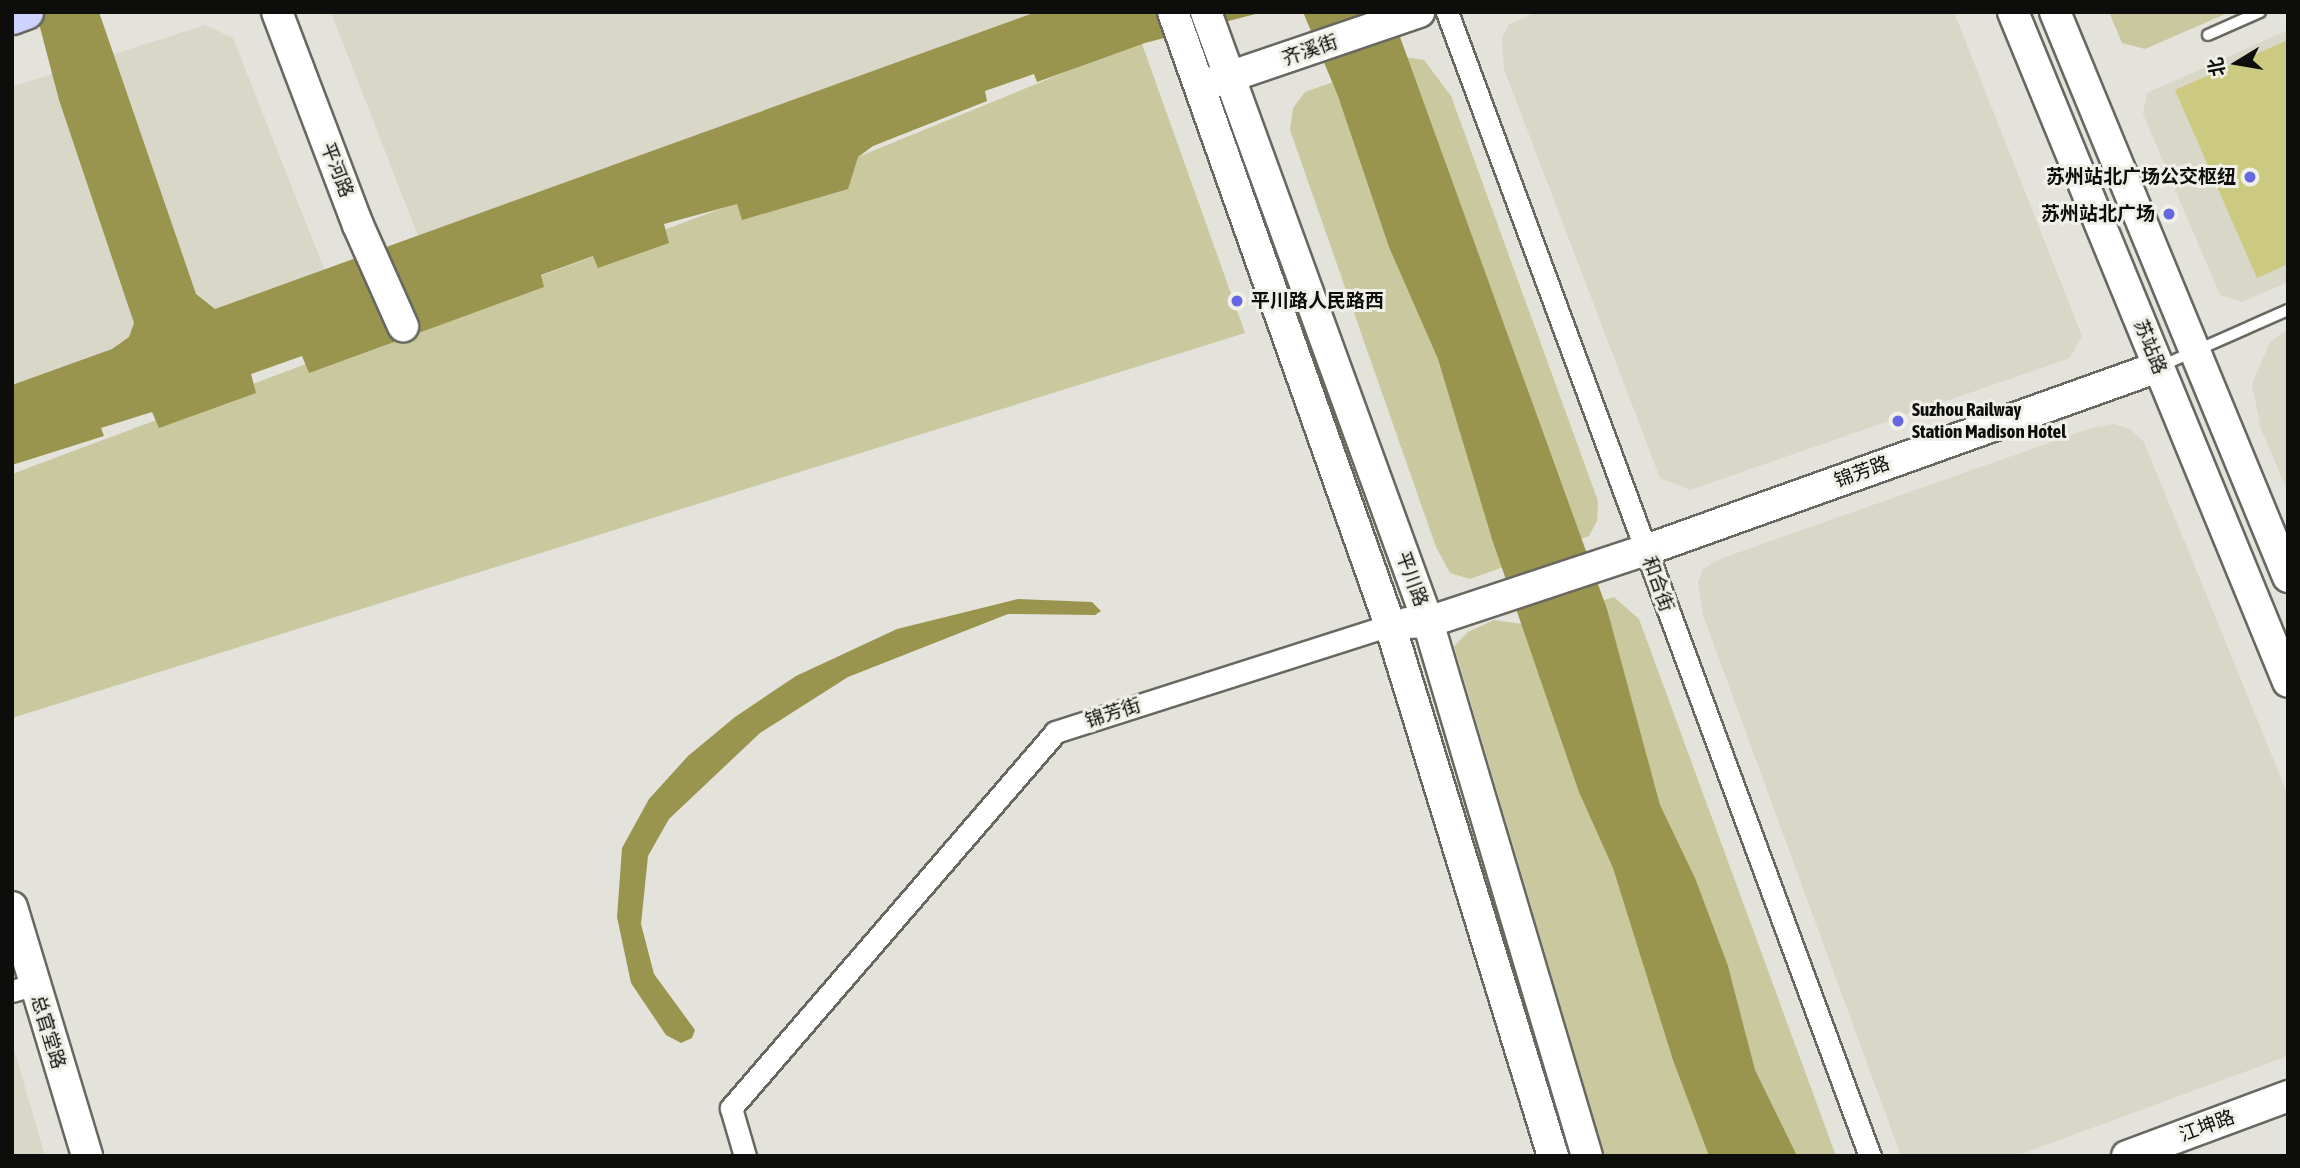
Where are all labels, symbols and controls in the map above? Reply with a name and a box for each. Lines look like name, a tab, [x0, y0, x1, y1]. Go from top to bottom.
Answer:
north arrow	[2202, 28, 2272, 98]
street label: 齐溪街	[1279, 30, 1341, 70]
text: 北	[2204, 56, 2229, 78]
street label: 平河路	[316, 139, 358, 201]
place label: 苏州站北广场公交枢纽	[2046, 166, 2236, 188]
marker: 苏州站北广场公交枢纽	[2242, 169, 2258, 185]
place label: 苏州站北广场	[2041, 203, 2155, 225]
marker: 苏州站北广场	[2161, 206, 2177, 222]
place label: 平川路人民路西	[1251, 290, 1384, 312]
marker: 平川路人民路西	[1229, 293, 1245, 309]
street label: 苏站路	[2129, 316, 2171, 378]
place label: Suzhou Railway Station Madison Hotel	[1912, 399, 2066, 443]
marker: Suzhou Railway Station Madison Hotel	[1890, 413, 1906, 429]
street label: 锦芳路	[1831, 452, 1893, 492]
street label: 平川路	[1392, 548, 1432, 610]
street label: 和合街	[1638, 553, 1678, 615]
street label: 锦芳街	[1082, 693, 1144, 733]
street label: 总官堂路	[26, 992, 70, 1072]
street label: 江坤路	[2176, 1106, 2238, 1146]

